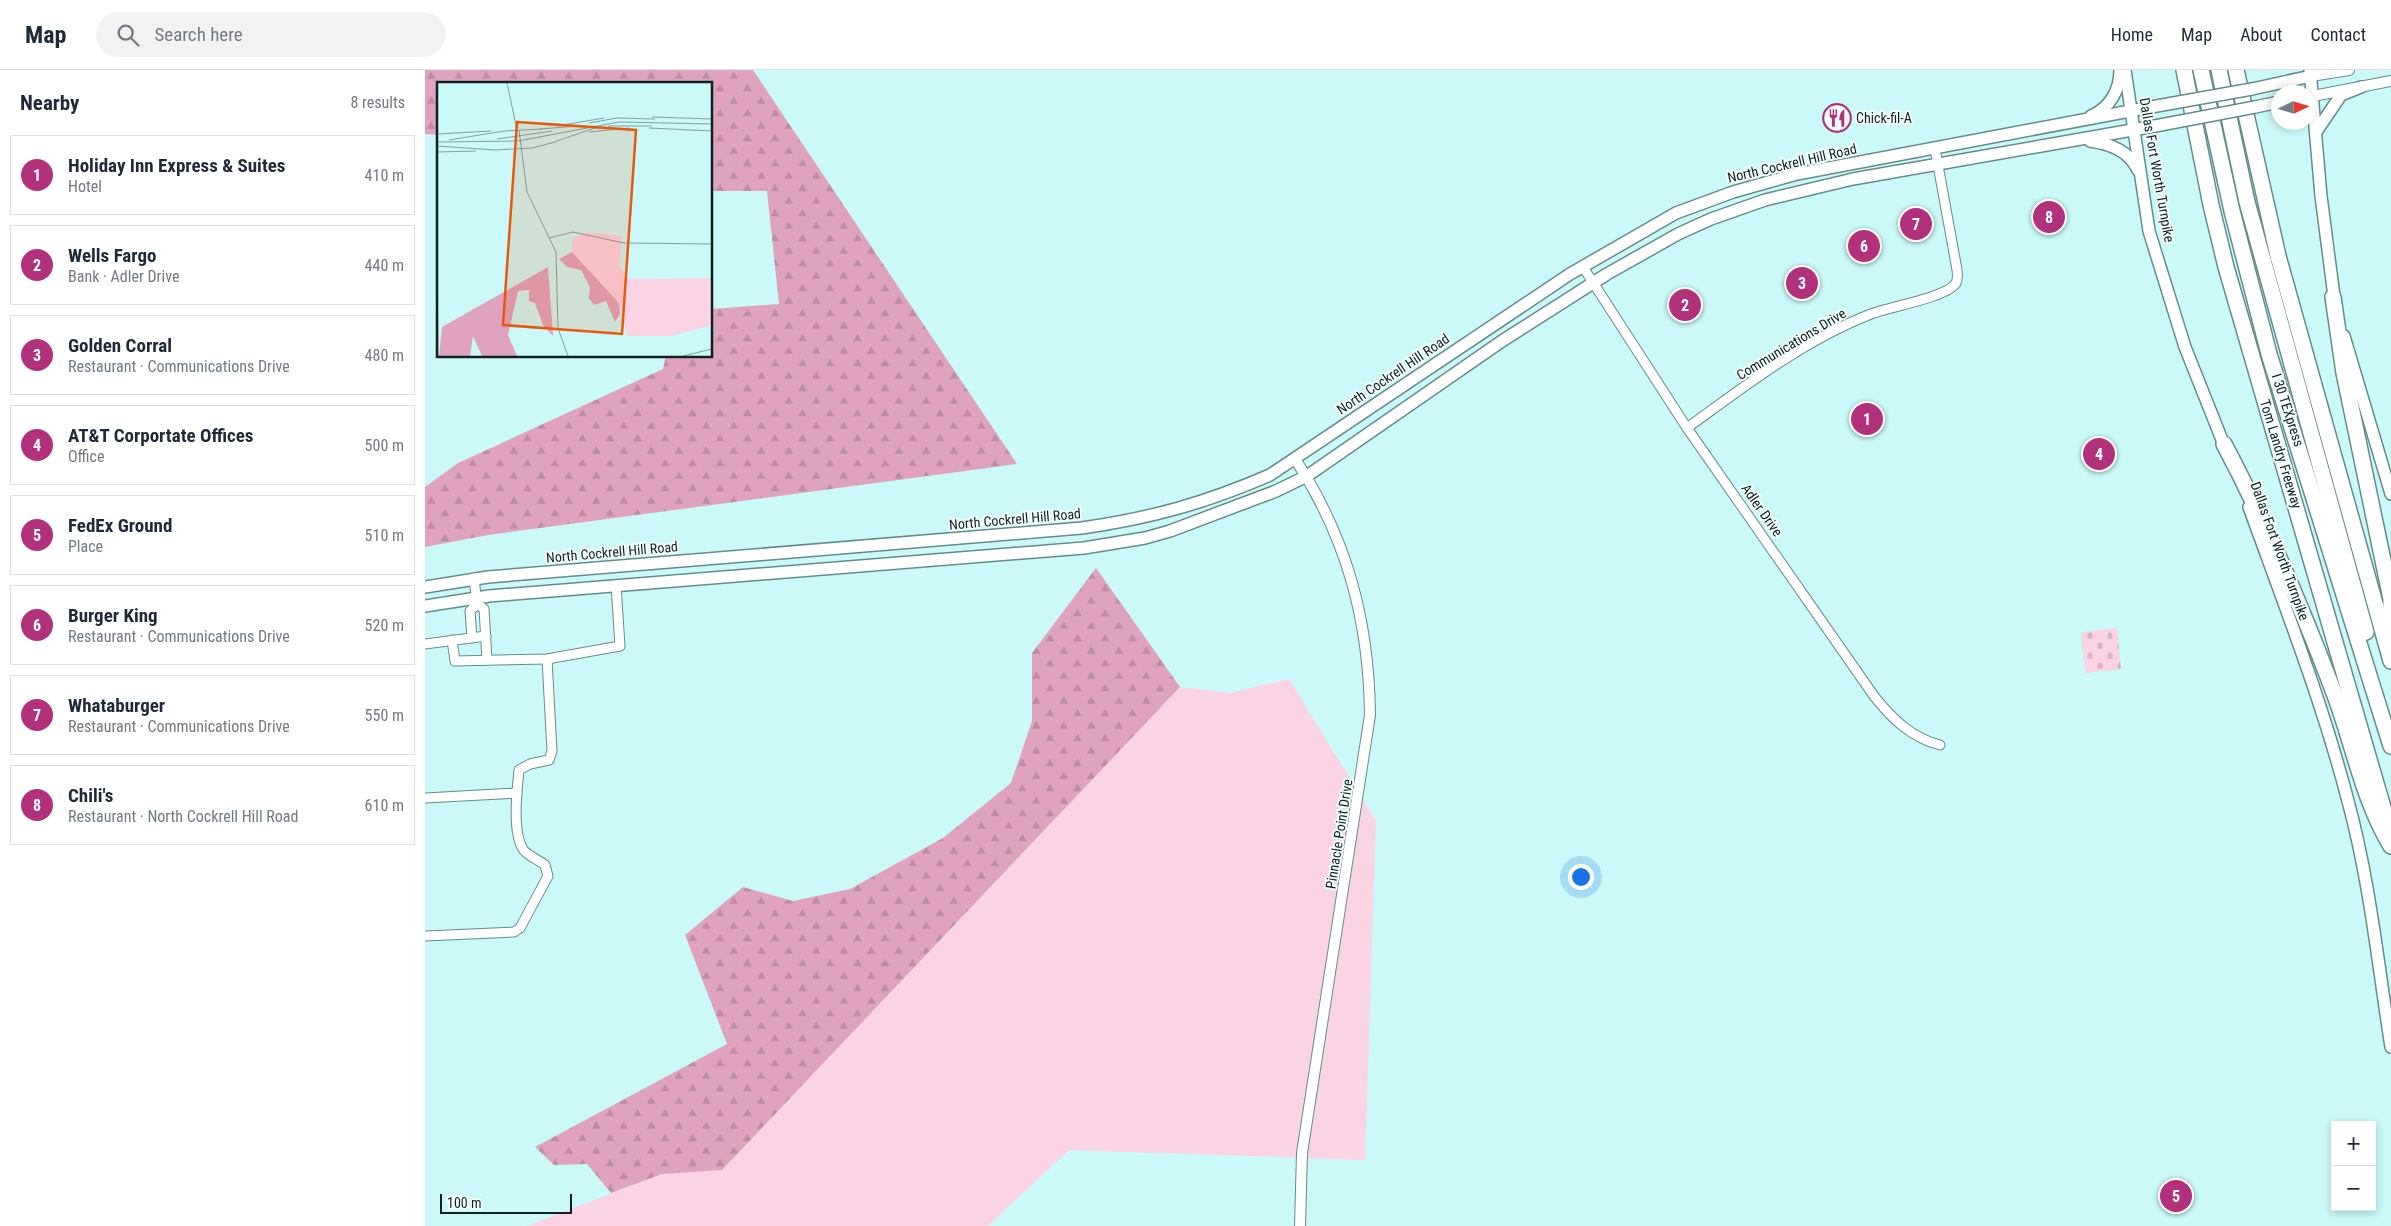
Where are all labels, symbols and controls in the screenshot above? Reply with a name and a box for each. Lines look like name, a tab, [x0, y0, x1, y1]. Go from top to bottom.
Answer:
search box	[96, 12, 446, 57]
text: Map	[25, 21, 66, 49]
icon: search	[114, 21, 142, 49]
text: Search here	[154, 23, 243, 46]
text: Home	[2111, 24, 2153, 45]
text: Map	[2181, 24, 2212, 45]
text: About	[2240, 24, 2282, 45]
text: Contact	[2310, 24, 2366, 45]
inset map	[437, 82, 713, 358]
north arrow	[2271, 85, 2316, 130]
text: Nearby	[20, 91, 79, 115]
text: 8 results	[350, 93, 405, 112]
street label: Dallas Fort Worth Turnpike	[2136, 97, 2178, 244]
restaurant icon: Chick-fil-A	[1822, 103, 1852, 133]
place label: Chick-fil-A	[1856, 110, 1912, 126]
street label: North Cockrell Hill Road	[1726, 140, 1858, 186]
text: Holiday Inn Express & Suites	[68, 154, 285, 177]
text: 1	[33, 166, 41, 185]
text: 410 m	[365, 166, 404, 185]
text: Hotel	[68, 177, 102, 196]
pin: 8	[2033, 198, 2065, 236]
pin: 7	[1900, 205, 1932, 243]
pin: 6	[1848, 227, 1880, 265]
text: Wells Fargo	[68, 244, 156, 267]
text: 2	[33, 256, 41, 275]
text: 440 m	[365, 256, 404, 275]
pin: 3	[1786, 264, 1818, 302]
text: Bank · Adler Drive	[68, 267, 179, 286]
pin: 2	[1669, 286, 1701, 324]
street label: Communications Drive	[1733, 305, 1849, 383]
street label: North Cockrell Hill Road	[1334, 330, 1452, 418]
text: Golden Corral	[68, 334, 172, 357]
text: 3	[33, 346, 41, 365]
text: 480 m	[365, 346, 404, 365]
text: Restaurant · Communications Drive	[68, 357, 290, 376]
street label: I 30 TEXpress	[2269, 371, 2307, 449]
street label: Tom Landry Freeway	[2257, 398, 2305, 511]
pin: 1	[1851, 400, 1883, 438]
text: AT&T Corportate Offices	[68, 424, 253, 447]
pin: 4	[2083, 435, 2115, 473]
text: 4	[33, 436, 41, 455]
text: 500 m	[365, 436, 404, 455]
text: Office	[68, 447, 104, 466]
street label: Dallas Fort Worth Turnpike	[2247, 480, 2313, 623]
street label: Adler Drive	[1738, 481, 1786, 540]
street label: North Cockrell Hill Road	[948, 505, 1082, 533]
text: FedEx Ground	[68, 514, 172, 537]
text: 5	[33, 526, 41, 545]
text: 510 m	[365, 526, 404, 545]
text: Place	[68, 537, 103, 556]
street label: North Cockrell Hill Road	[545, 538, 679, 566]
text: Burger King	[68, 604, 158, 627]
text: 6	[33, 616, 41, 635]
text: 520 m	[365, 616, 404, 635]
text: Restaurant · Communications Drive	[68, 627, 290, 646]
text: Whataburger	[68, 694, 165, 717]
text: 7	[33, 706, 41, 725]
text: 550 m	[365, 706, 404, 725]
text: Restaurant · Communications Drive	[68, 717, 290, 736]
street label: Pinnacle Point Drive	[1322, 778, 1356, 890]
text: Chili's	[68, 784, 113, 807]
text: 8	[33, 796, 41, 815]
text: 610 m	[365, 796, 404, 815]
text: Restaurant · North Cockrell Hill Road	[68, 807, 298, 826]
your location	[1568, 864, 1594, 890]
map controls	[2331, 1121, 2376, 1211]
button: +	[2331, 1121, 2376, 1166]
button: −	[2331, 1166, 2376, 1211]
pin: 5	[2160, 1177, 2192, 1215]
scale bar	[440, 1191, 573, 1214]
text: 100 m	[447, 1195, 482, 1211]

